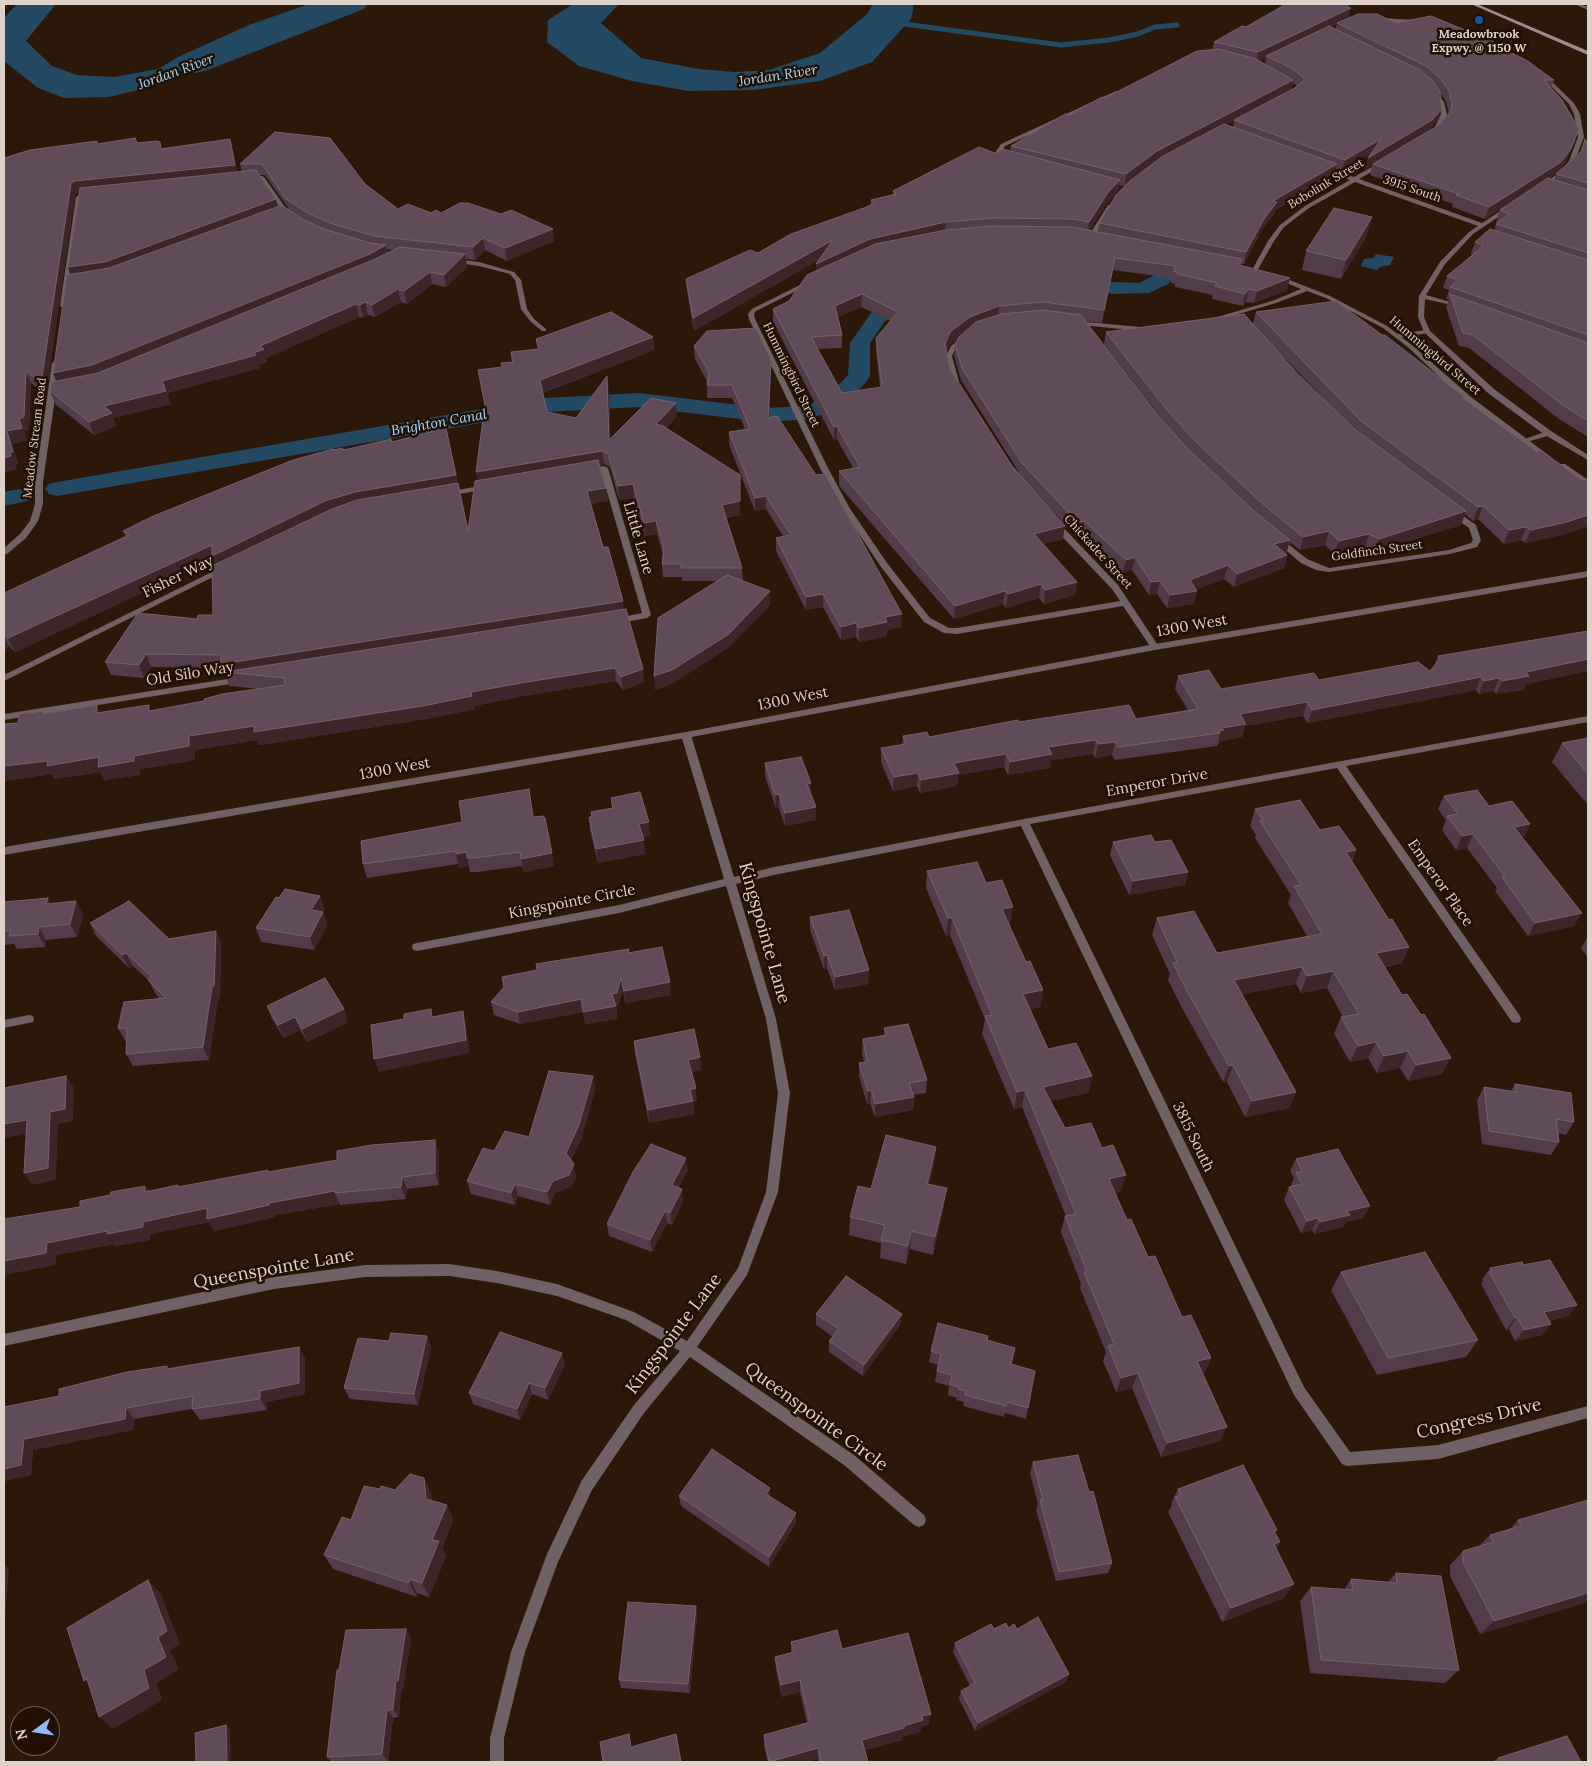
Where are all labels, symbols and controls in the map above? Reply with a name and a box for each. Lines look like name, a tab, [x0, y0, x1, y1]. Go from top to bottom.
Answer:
marker: Meadowbrook Expwy. @ 1150 W	[1473, 14, 1485, 26]
place label: Meadowbrook Expwy. @ 1150 W	[1432, 28, 1526, 56]
water label: Jordan River	[136, 50, 216, 94]
water label: Jordan River	[737, 61, 819, 91]
street label: Bobolink Street	[1285, 156, 1367, 212]
street label: 3915 South	[1381, 172, 1443, 206]
street label: Hummingbird Street	[1386, 313, 1484, 399]
street label: Hummingbird Street	[759, 320, 823, 430]
street label: Meadow Stream Road	[20, 377, 50, 499]
water label: Brighton Canal	[390, 406, 488, 440]
street label: Little Lane	[619, 499, 657, 577]
street label: Chickadee Street	[1061, 512, 1135, 592]
street label: Goldfinch Street	[1330, 537, 1424, 565]
street label: Fisher Way	[140, 552, 216, 602]
street label: 1300 West	[1155, 611, 1229, 641]
street label: Old Silo Way	[145, 658, 235, 690]
street label: 1300 West	[756, 683, 830, 715]
street label: 1300 West	[358, 754, 432, 784]
street label: Emperor Drive	[1105, 765, 1209, 801]
street label: Emperor Place	[1403, 836, 1477, 930]
street label: Kingspointe Lane	[734, 860, 794, 1006]
street label: Kingspointe Circle	[507, 881, 637, 923]
street label: 3815 South	[1168, 1099, 1218, 1175]
street label: Queenspointe Lane	[192, 1244, 356, 1294]
street label: Kingspointe Lane	[621, 1269, 727, 1399]
street label: Queenspointe Circle	[740, 1358, 892, 1476]
street label: Congress Drive	[1414, 1394, 1544, 1444]
north arrow	[10, 1706, 60, 1756]
text: N	[11, 1727, 31, 1742]

